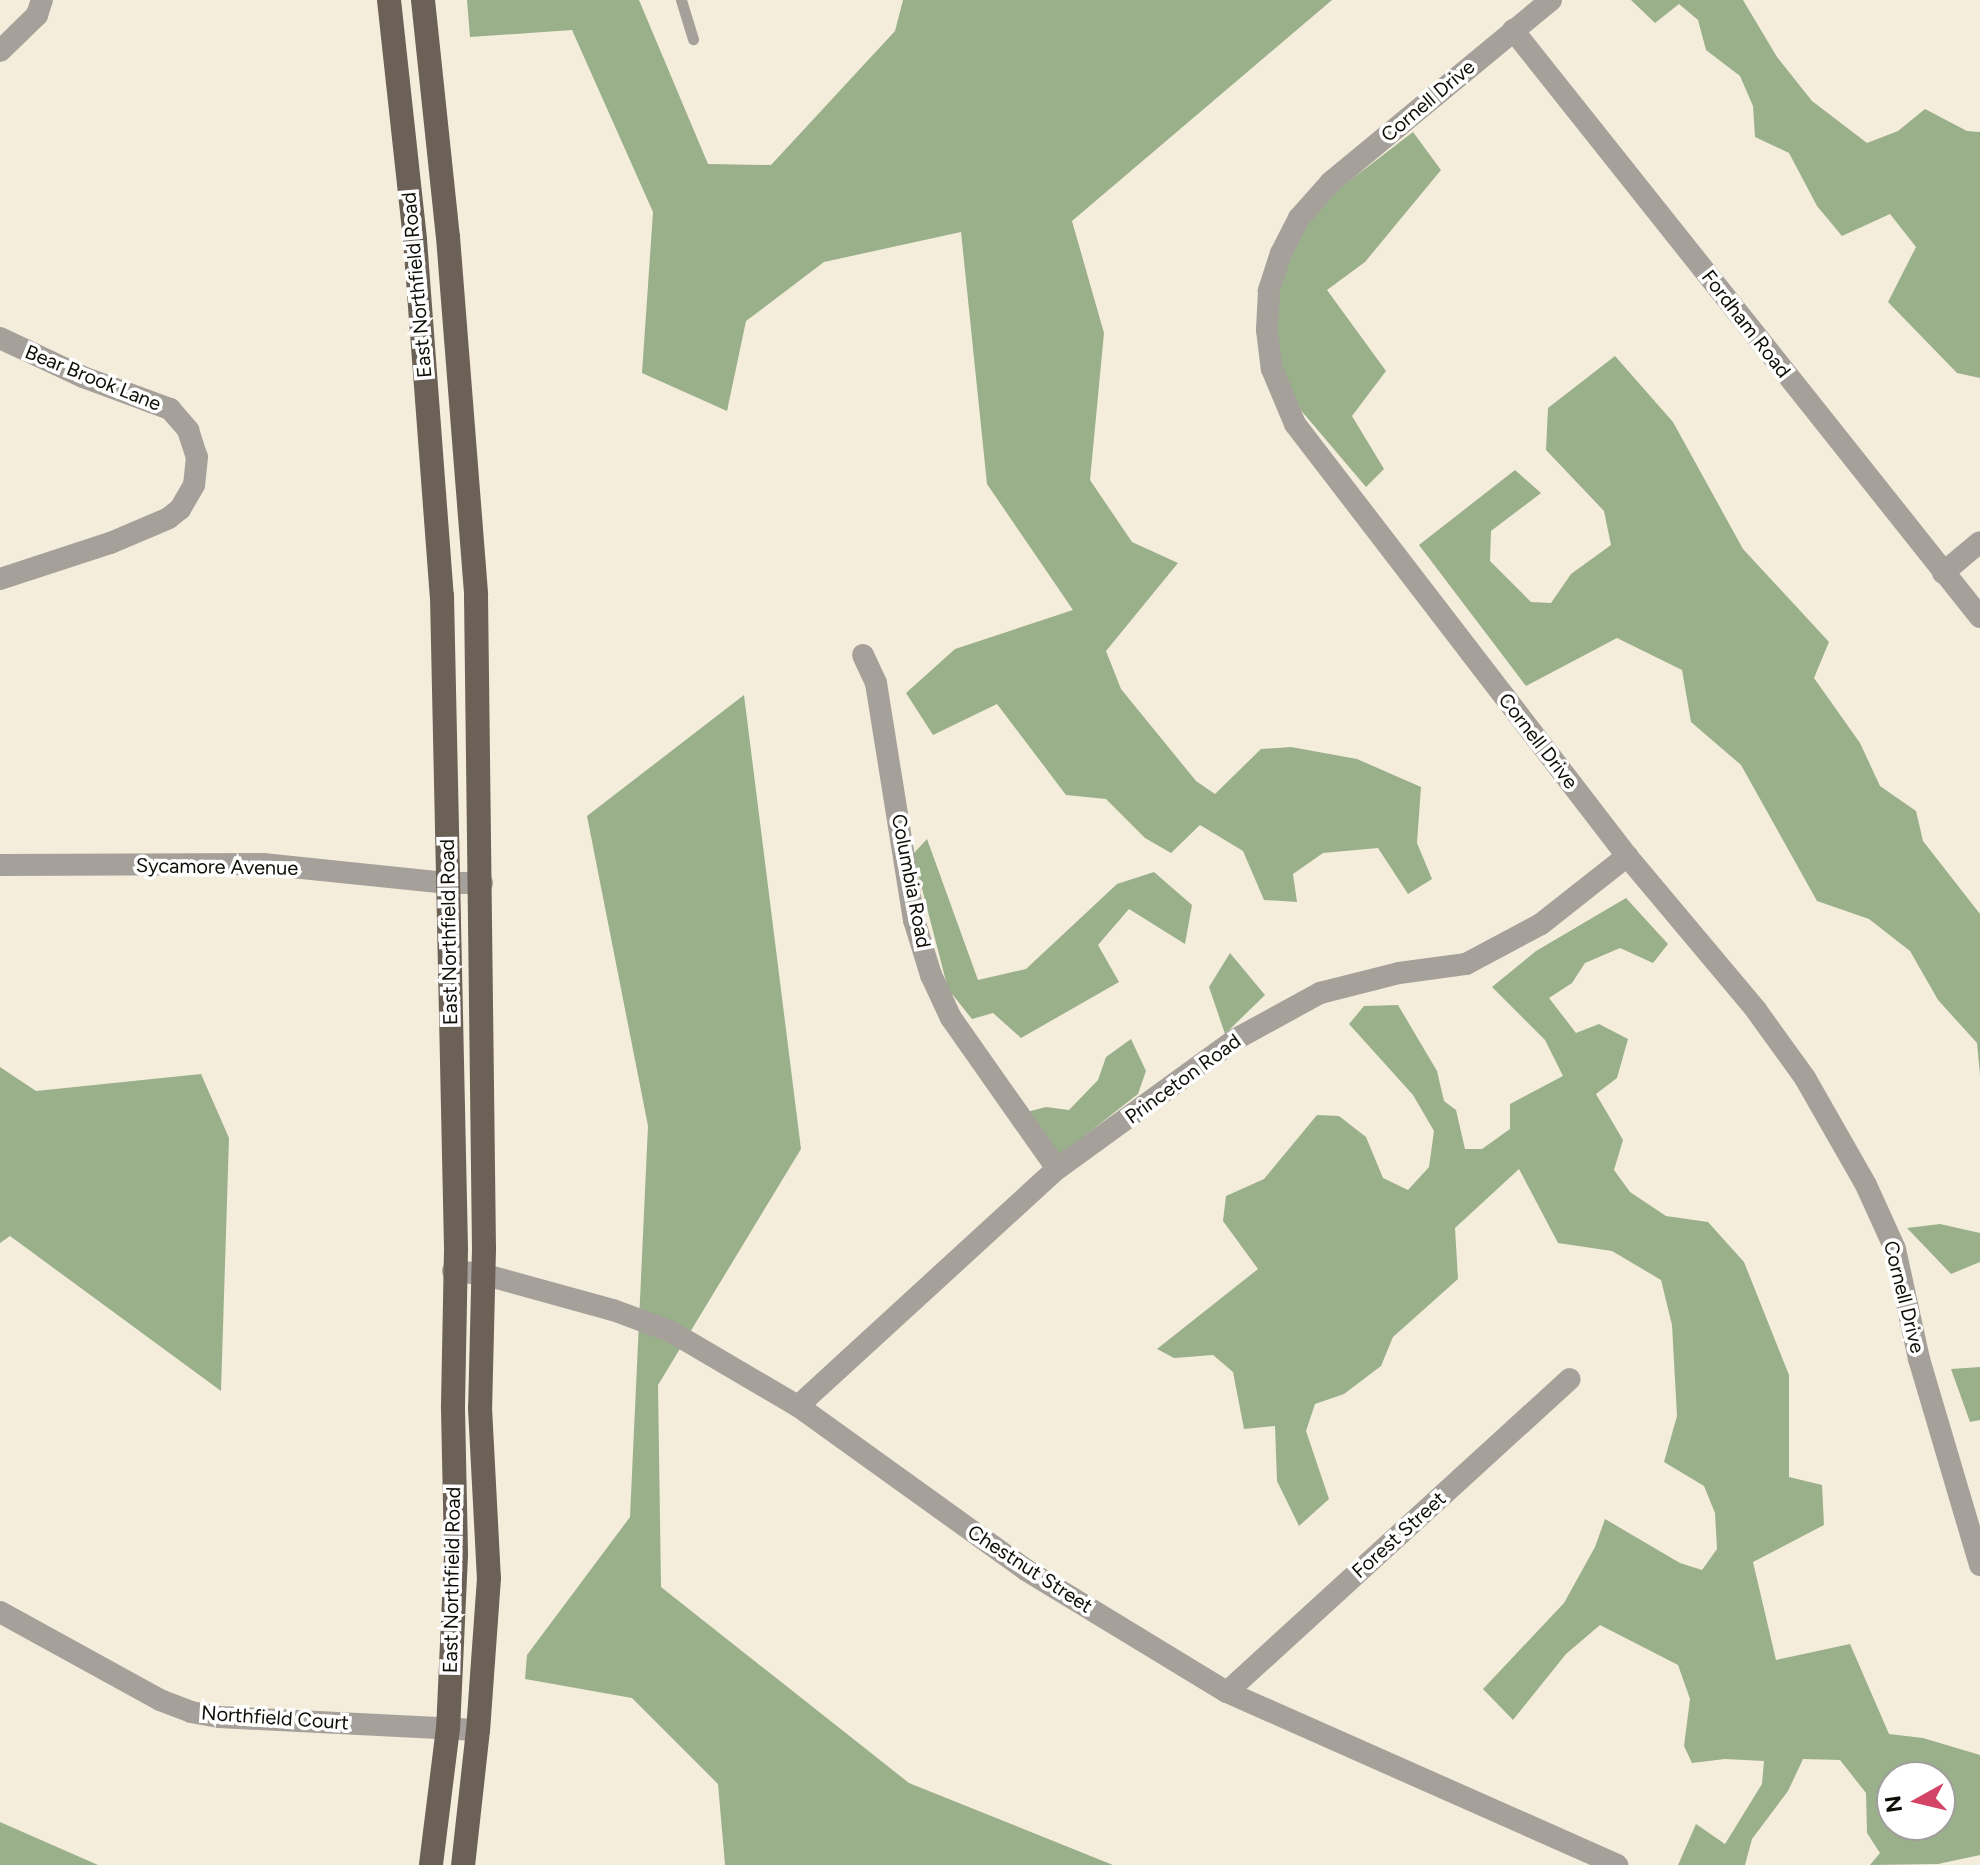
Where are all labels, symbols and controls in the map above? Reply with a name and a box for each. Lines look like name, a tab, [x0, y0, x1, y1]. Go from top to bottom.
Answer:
street label: Cornell Drive	[1376, 55, 1480, 147]
street label: East Northfield Road	[397, 191, 437, 379]
street label: Fordham Road	[1696, 265, 1796, 383]
street label: Bear Brook Lane	[21, 340, 165, 416]
street label: Cornell Drive	[1493, 688, 1583, 794]
street label: Columbia Road	[886, 812, 936, 950]
street label: East Northfield Road	[435, 839, 463, 1025]
street label: Sycamore Avenue	[136, 854, 298, 880]
street label: Princeton Road	[1121, 1029, 1245, 1129]
street label: Cornell Drive	[1878, 1238, 1930, 1356]
street label: East Northfield Road	[438, 1487, 466, 1673]
street label: Forest Street	[1347, 1487, 1451, 1583]
street label: Chestnut Street	[963, 1520, 1097, 1618]
street label: Northfield Court	[200, 1701, 350, 1735]
north arrow	[1876, 1761, 1956, 1841]
text: N	[1879, 1794, 1908, 1814]

